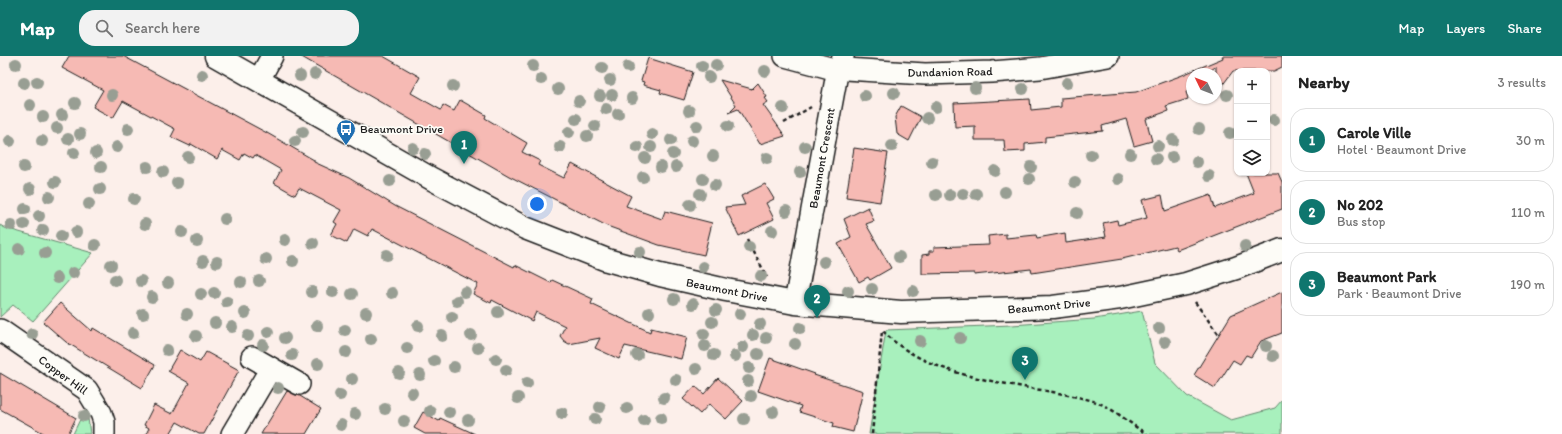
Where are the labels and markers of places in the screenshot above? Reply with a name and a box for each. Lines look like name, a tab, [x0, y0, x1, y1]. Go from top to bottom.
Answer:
bus stop icon: Beaumont Drive	[335, 118, 357, 146]
place label: Beaumont Drive	[360, 122, 443, 136]
pin: 1	[451, 131, 477, 164]
pin: 2	[804, 285, 830, 318]
pin: 3	[1012, 347, 1038, 380]

